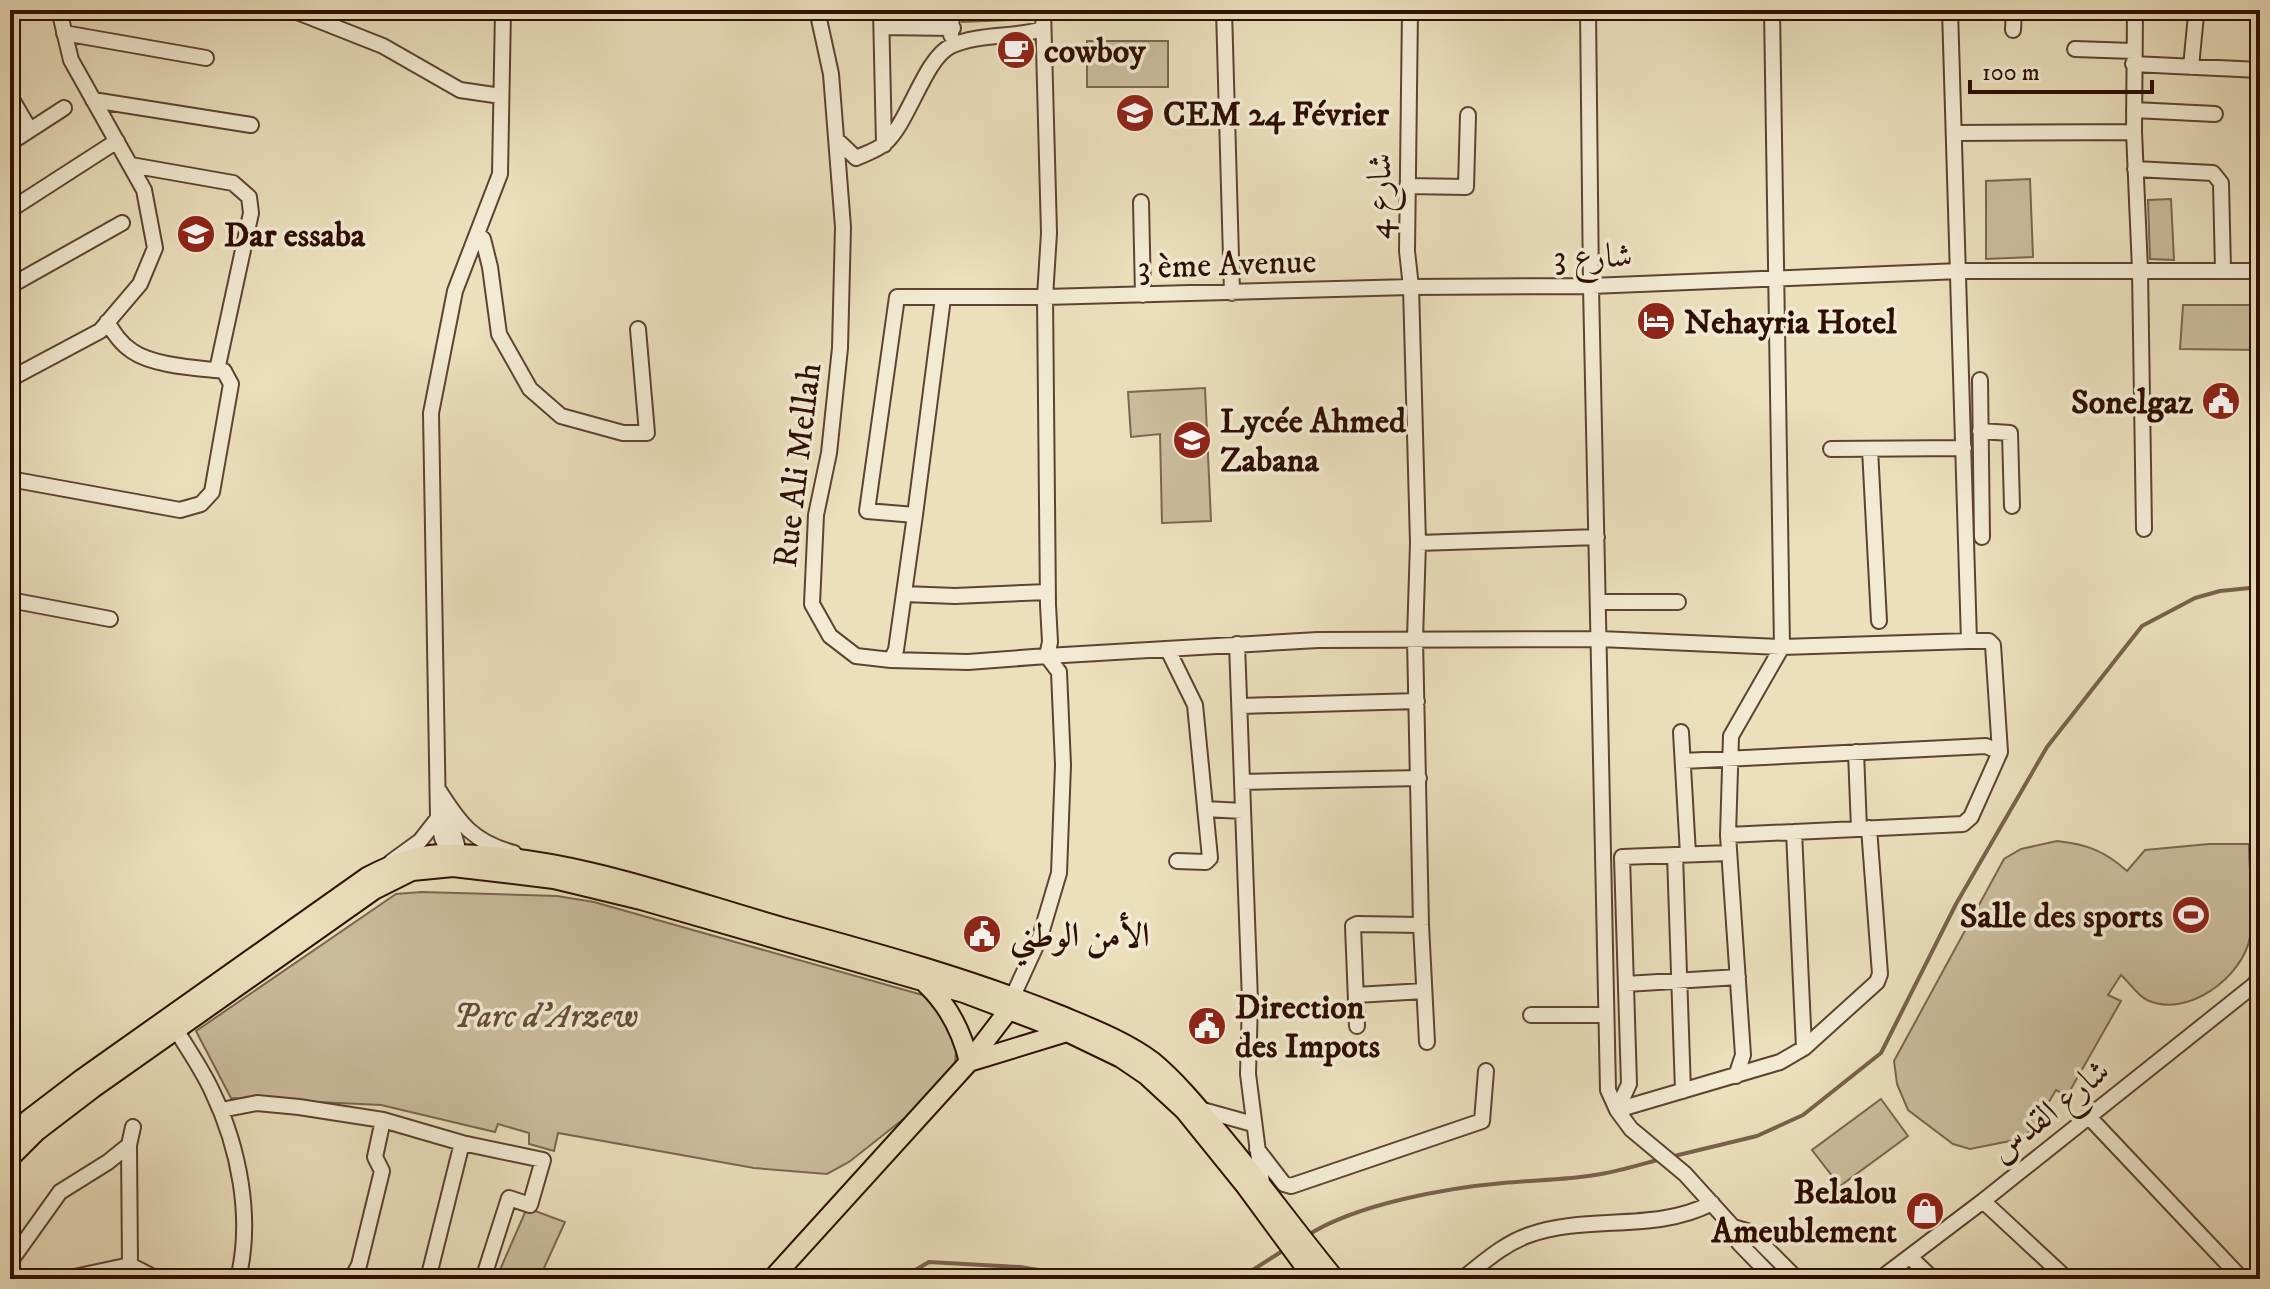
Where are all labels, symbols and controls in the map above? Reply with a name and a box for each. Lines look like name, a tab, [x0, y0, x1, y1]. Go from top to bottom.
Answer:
cafe icon: cowboy	[995, 29, 1037, 71]
place label: cowboy	[1044, 31, 1146, 73]
scale bar	[1970, 44, 2152, 94]
text: 100 m	[1982, 58, 2040, 88]
school or university icon: CEM 24 Février	[1114, 92, 1156, 134]
place label: CEM 24 Février	[1163, 94, 1389, 136]
street label: شارع 4	[1358, 153, 1408, 239]
school or university icon: Dar essaba	[175, 213, 217, 255]
place label: Dar essaba	[224, 215, 366, 257]
street label: شارع 3	[1553, 235, 1633, 285]
street label: 3 ème Avenue	[1137, 241, 1317, 289]
hotel icon: Nehayria Hotel	[1635, 300, 1677, 342]
place label: Nehayria Hotel	[1684, 302, 1897, 344]
street label: Rue Ali Mellah	[765, 360, 831, 570]
public building icon: Sonelgaz	[2200, 380, 2242, 422]
place label: Sonelgaz	[2071, 382, 2193, 424]
place label: Lycée Ahmed Zabana	[1220, 401, 1407, 482]
school or university icon: Lycée Ahmed Zabana	[1171, 419, 1213, 461]
sports icon: Salle des sports	[2170, 894, 2212, 936]
place label: Salle des sports	[1960, 896, 2163, 938]
place label: الأمن الوطني	[1010, 911, 1150, 967]
public building icon: الأمن الوطني	[961, 913, 1003, 955]
place label: Direction des Impots	[1235, 987, 1380, 1068]
park label: Parc d'Arzew	[453, 996, 639, 1038]
public building icon: Direction des Impots	[1186, 1005, 1228, 1047]
street label: شارع القدس	[1982, 1050, 2123, 1177]
place label: Belalou Ameublement	[1710, 1172, 1897, 1253]
shop icon: Belalou Ameublement	[1904, 1190, 1946, 1232]

